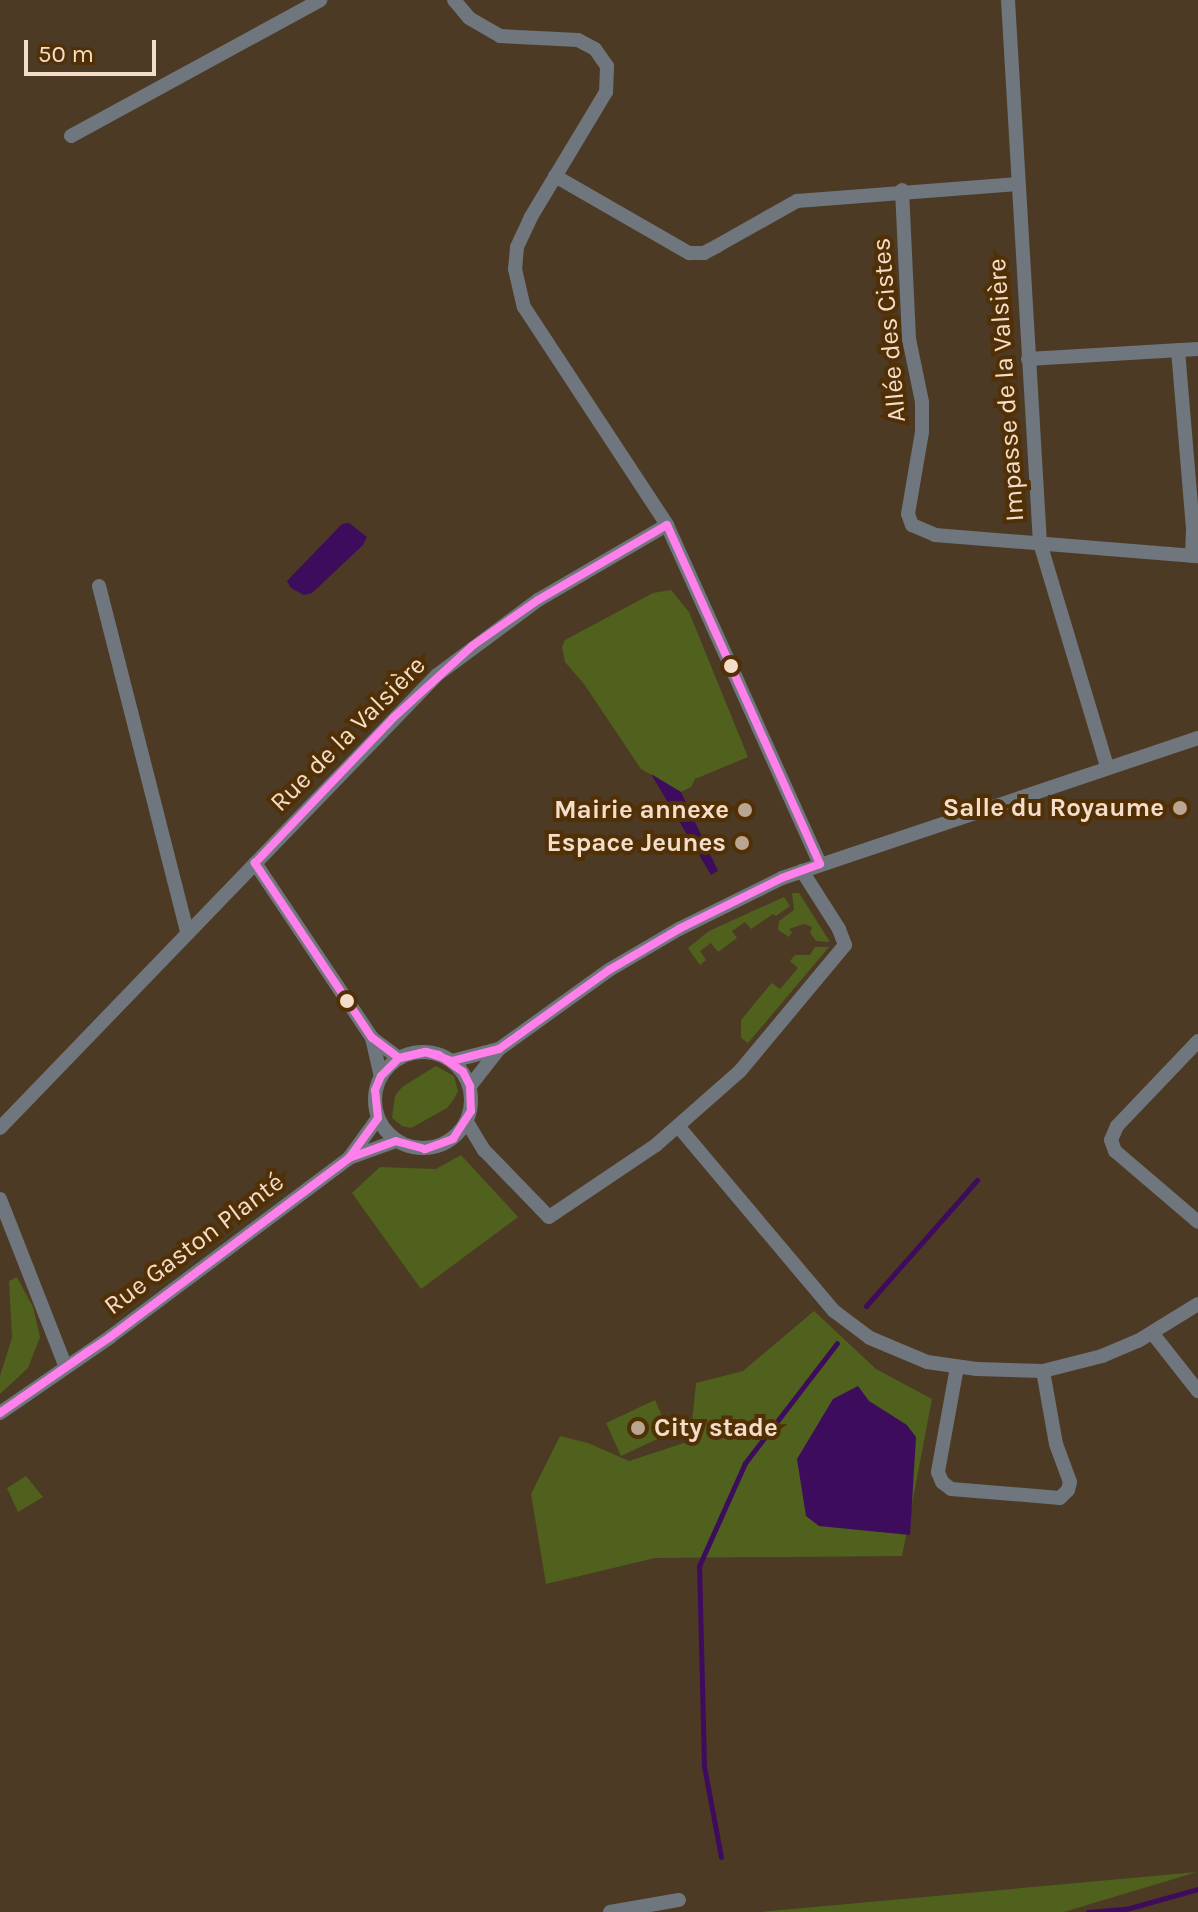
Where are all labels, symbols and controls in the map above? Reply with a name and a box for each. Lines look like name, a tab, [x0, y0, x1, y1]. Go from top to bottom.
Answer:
scale bar	[28, 24, 160, 74]
text: 50 m	[38, 40, 94, 68]
street label: Allée des Cistes	[865, 236, 913, 424]
street label: Impasse de la Valsière	[981, 257, 1031, 523]
street label: Rue de la Valsière	[264, 650, 432, 818]
unlabelled marker	[723, 658, 739, 674]
place label: Salle du Royaume	[943, 792, 1164, 824]
place label: Mairie annexe	[554, 794, 729, 826]
marker: Salle du Royaume	[1171, 799, 1189, 817]
marker: Mairie annexe	[736, 801, 754, 819]
place label: Espace Jeunes	[547, 827, 726, 859]
marker: Espace Jeunes	[733, 834, 751, 852]
unlabelled marker	[339, 993, 355, 1009]
street label: Rue Gaston Planté	[98, 1166, 290, 1322]
place label: City stade	[654, 1412, 778, 1444]
marker: City stade	[629, 1419, 647, 1437]

